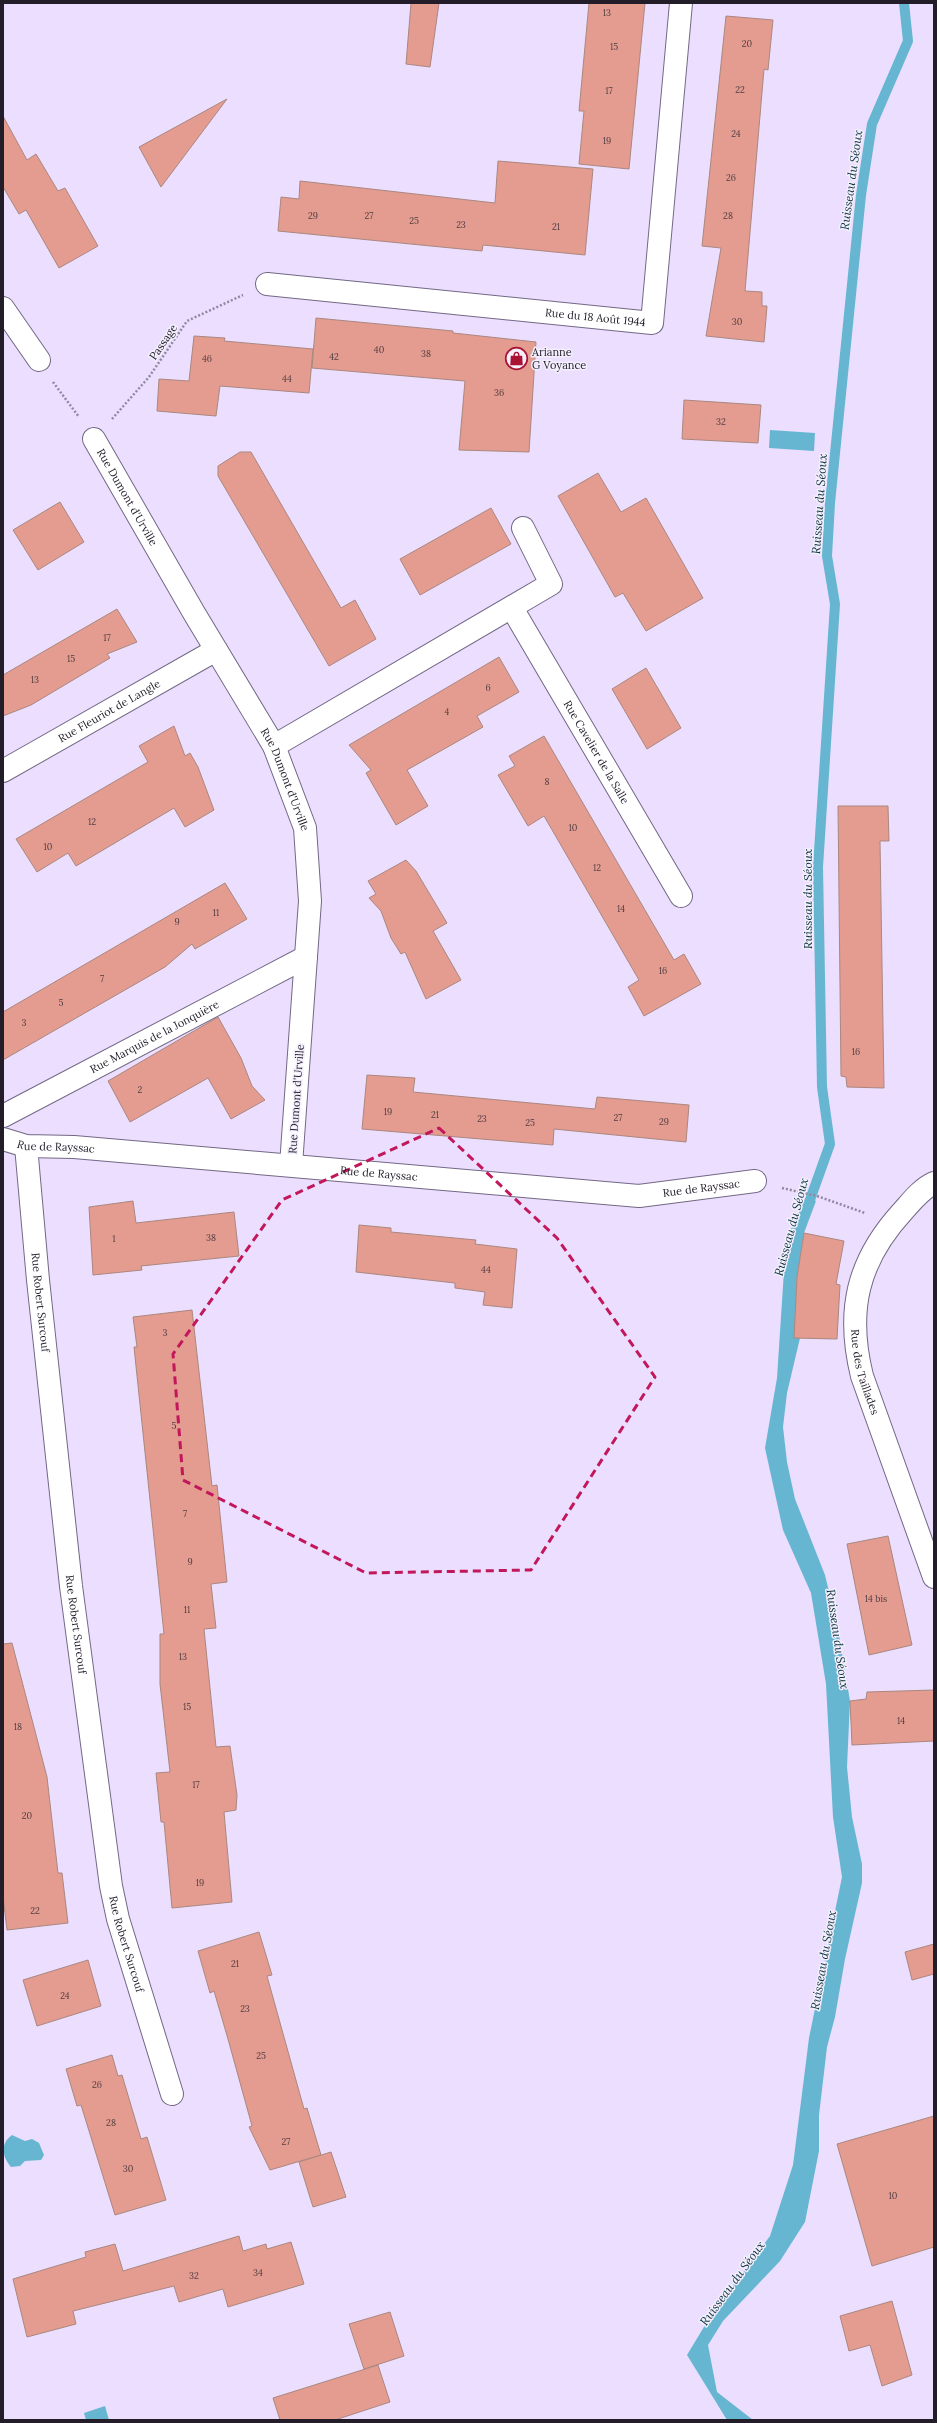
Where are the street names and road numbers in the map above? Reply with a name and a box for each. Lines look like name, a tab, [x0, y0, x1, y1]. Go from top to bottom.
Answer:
street label: Rue du 18 Août 1944	[544, 305, 646, 329]
street label: Passage	[146, 321, 180, 363]
street label: Rue Dumont d'Urville	[94, 446, 161, 548]
street label: Rue Fleuriot de Langle	[56, 676, 163, 745]
street label: Rue Cavelier de la Salle	[561, 698, 632, 806]
street label: Rue Dumont d'Urville	[258, 725, 312, 833]
street label: Rue Marquis de la Jonquière	[88, 997, 221, 1076]
street label: Rue Dumont d'Urville	[285, 1044, 307, 1154]
street label: Rue de Rayssac	[15, 1137, 96, 1156]
street label: Rue de Rayssac	[339, 1163, 418, 1184]
street label: Rue de Rayssac	[662, 1176, 741, 1200]
street label: Rue Robert Surcouf	[29, 1252, 53, 1354]
street label: Rue des Taillades	[848, 1329, 882, 1416]
street label: Rue Robert Surcouf	[63, 1574, 90, 1676]
street label: Rue Robert Surcouf	[106, 1894, 148, 1995]

